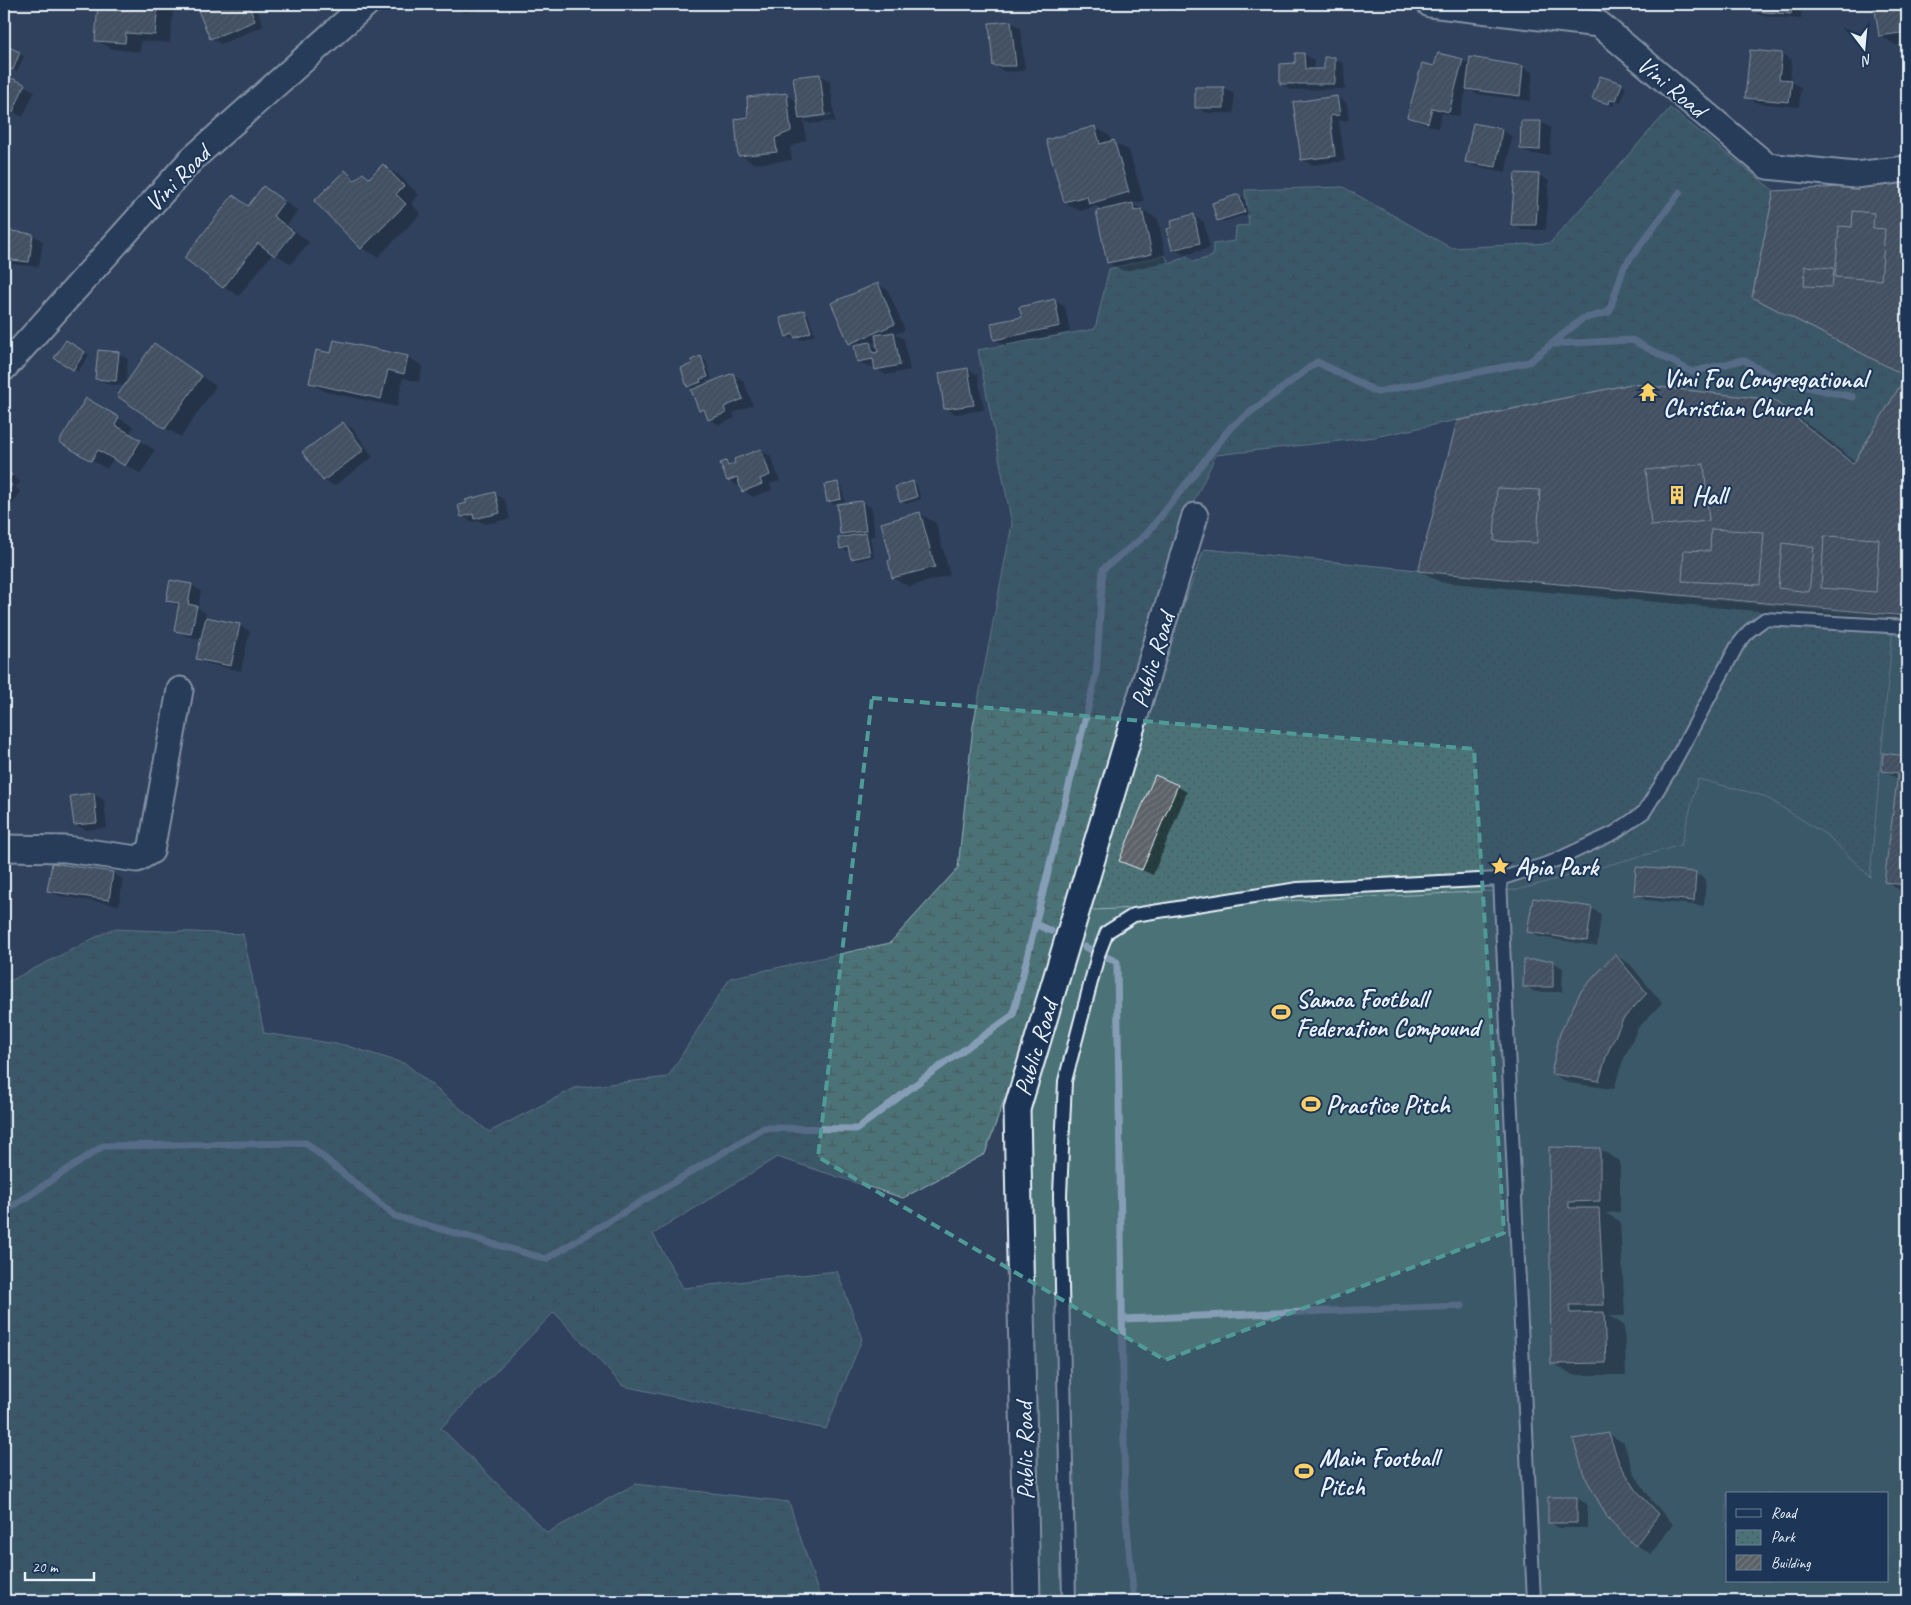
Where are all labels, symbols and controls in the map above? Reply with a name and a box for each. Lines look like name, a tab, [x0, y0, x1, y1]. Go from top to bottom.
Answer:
north arrow	[1838, 22, 1888, 72]
street label: Vini Road	[1630, 48, 1716, 128]
text: N	[1859, 51, 1874, 70]
street label: Vini Road	[138, 135, 220, 219]
place label: Vini Fou Congregational Christian Church	[1663, 363, 1871, 424]
temple icon: Vini Fou Congregational Christian Church	[1637, 381, 1659, 403]
place label: Hall	[1692, 480, 1731, 512]
building icon: Hall	[1666, 484, 1688, 506]
street label: Public Road	[1123, 605, 1184, 712]
place label: Apia Park	[1515, 851, 1601, 883]
place icon: Apia Park	[1489, 855, 1511, 877]
place label: Samoa Football Federation Compound	[1296, 983, 1484, 1044]
street label: Public Road	[1006, 993, 1067, 1100]
sports icon: Samoa Football Federation Compound	[1270, 1001, 1292, 1023]
place label: Practice Pitch	[1326, 1089, 1451, 1121]
sports icon: Practice Pitch	[1300, 1093, 1322, 1115]
street label: Public Road	[1008, 1398, 1042, 1500]
place label: Main Football Pitch	[1319, 1442, 1443, 1503]
sports icon: Main Football Pitch	[1293, 1460, 1315, 1482]
legend	[1726, 1492, 1888, 1582]
text: Road	[1771, 1504, 1798, 1523]
text: Park	[1771, 1528, 1796, 1547]
scale bar	[25, 1550, 94, 1582]
text: Building	[1771, 1554, 1811, 1573]
text: 20 m	[32, 1558, 59, 1577]

